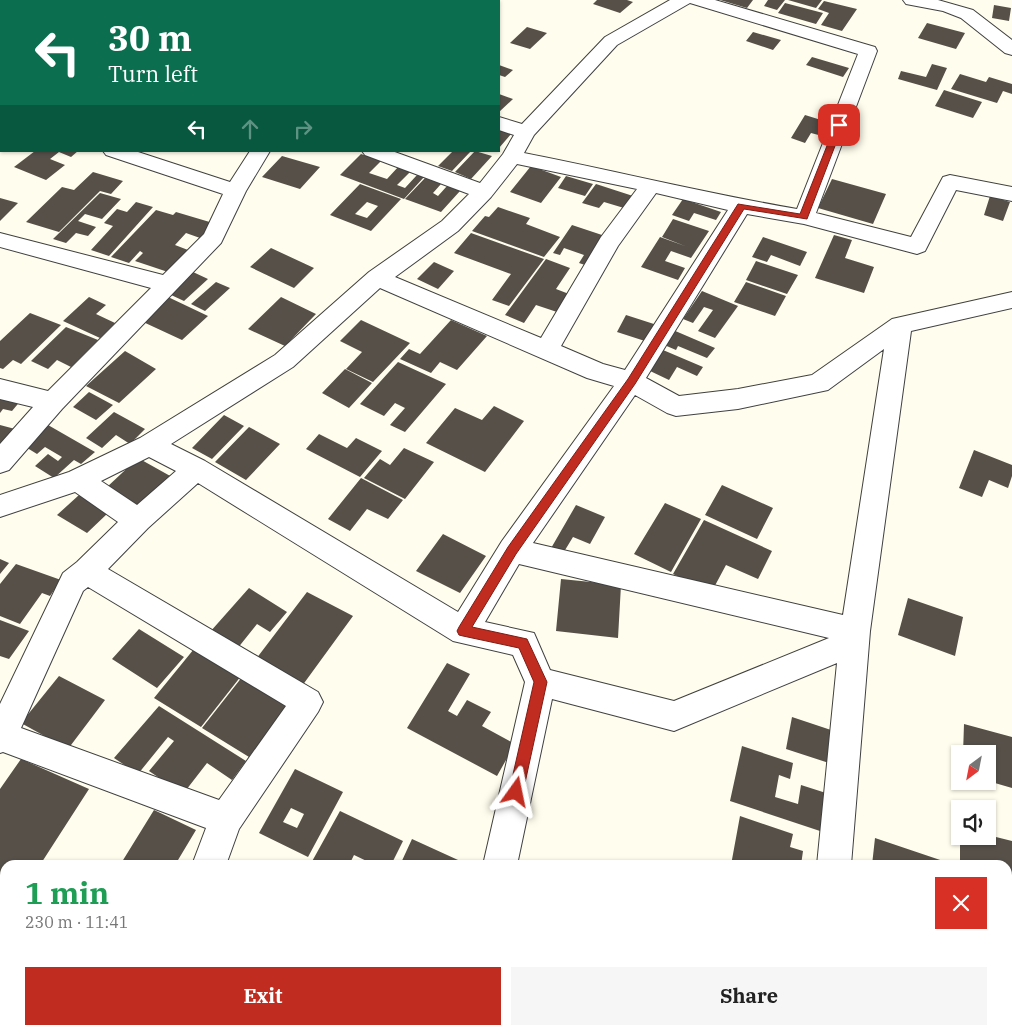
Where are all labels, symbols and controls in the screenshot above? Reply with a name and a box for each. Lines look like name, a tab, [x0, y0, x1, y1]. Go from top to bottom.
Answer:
text: 30 m	[108, 15, 192, 61]
icon: left	[25, 20, 90, 85]
text: Turn left	[108, 59, 198, 88]
pin	[818, 104, 860, 146]
icon: arrive	[825, 111, 853, 139]
icon: left	[183, 115, 211, 143]
icon: ahead	[236, 115, 264, 143]
icon: right	[289, 115, 317, 143]
north arrow	[951, 745, 996, 790]
map controls	[951, 745, 996, 845]
position arrow	[489, 765, 541, 817]
button: sound	[951, 800, 996, 845]
text: 1 min	[25, 873, 109, 912]
button: close	[935, 877, 987, 929]
text: 230 m · 11:41	[25, 912, 128, 932]
button: Exit	[25, 967, 501, 1025]
button: Share	[511, 967, 987, 1025]

